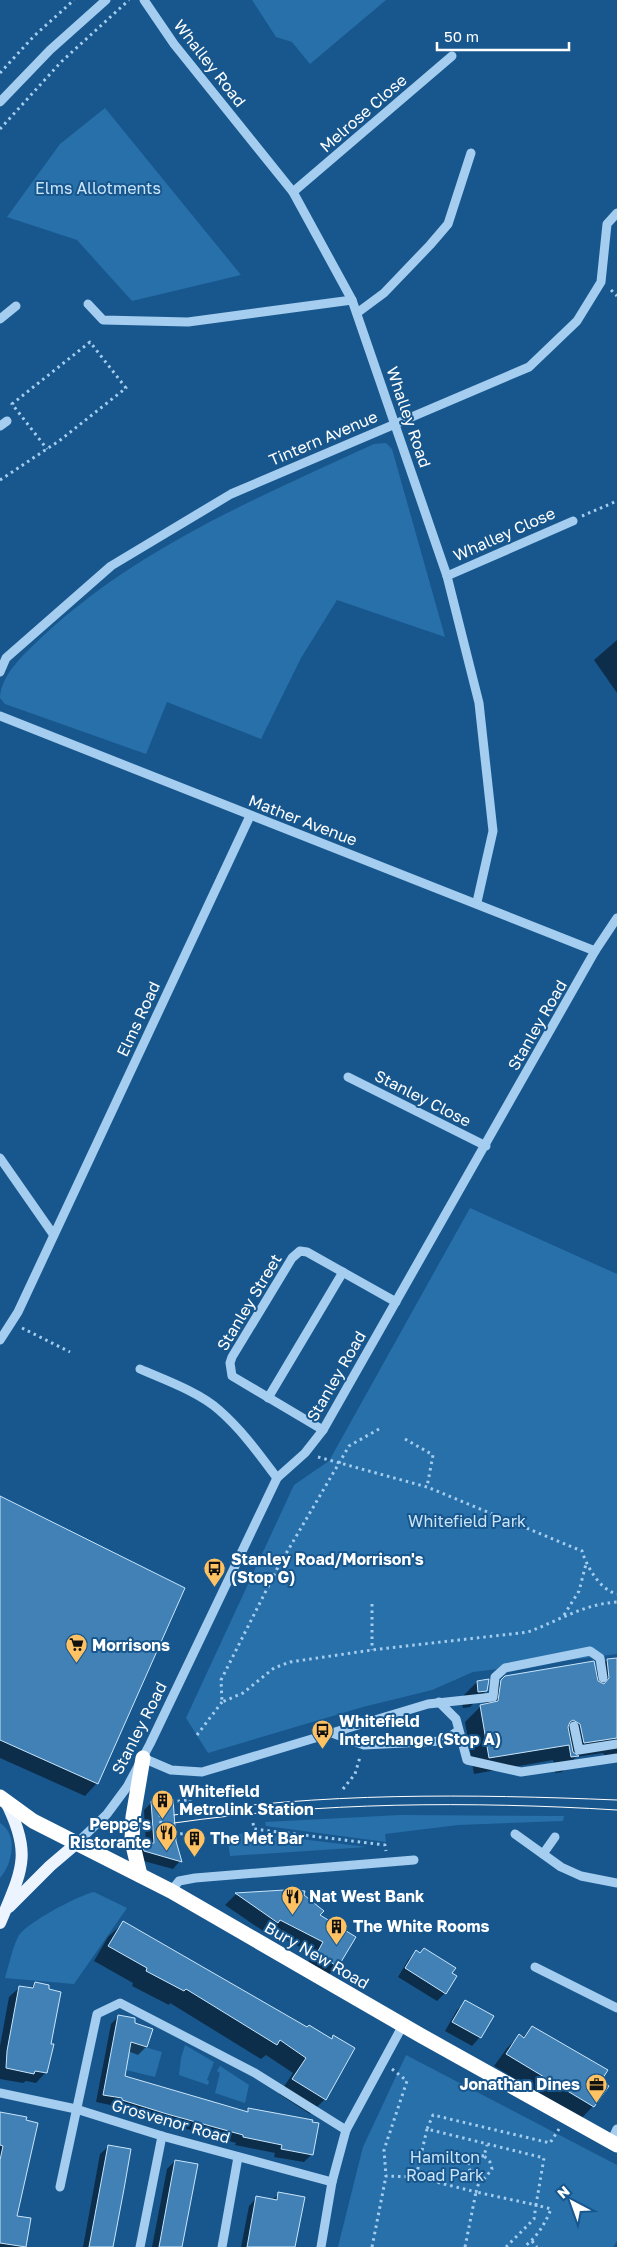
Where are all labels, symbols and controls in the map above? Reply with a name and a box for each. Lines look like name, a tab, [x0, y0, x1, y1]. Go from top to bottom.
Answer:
street label: Whalley Road	[170, 15, 250, 111]
scale bar	[437, 20, 570, 52]
text: 50 m	[444, 27, 479, 45]
street label: Melrose Close	[315, 70, 411, 156]
park label: Elms Allotments	[35, 178, 161, 198]
street label: Whalley Road	[382, 364, 436, 470]
street label: Tintern Avenue	[266, 406, 380, 470]
street label: Whalley Close	[450, 503, 558, 565]
street label: Mather Avenue	[246, 790, 360, 850]
street label: Stanley Road	[503, 976, 571, 1074]
street label: Elms Road	[112, 978, 164, 1060]
street label: Stanley Close	[372, 1065, 474, 1131]
street label: Stanley Street	[212, 1250, 286, 1354]
street label: Stanley Road	[302, 1327, 370, 1425]
park label: Whitefield Park	[408, 1511, 526, 1531]
place label: Stanley Road/Morrison's (Stop G)	[231, 1549, 424, 1587]
bus stop icon: Stanley Road/Morrison's (Stop G)	[203, 1556, 227, 1587]
supermarket icon: Morrisons	[64, 1633, 88, 1664]
place label: Morrisons	[92, 1635, 170, 1655]
street label: Stanley Road	[107, 1678, 171, 1778]
place label: Whitefield Interchange (Stop A)	[339, 1711, 501, 1749]
bus stop icon: Whitefield Interchange (Stop A)	[311, 1718, 335, 1749]
place label: Whitefield Metrolink Station	[179, 1781, 314, 1819]
building icon: Whitefield Metrolink Station	[151, 1788, 175, 1819]
place label: Peppe's Ristorante	[70, 1814, 151, 1852]
restaurant icon: Peppe's Ristorante	[155, 1821, 179, 1852]
building icon: The Met Bar	[182, 1826, 206, 1857]
place label: The Met Bar	[210, 1828, 304, 1848]
restaurant icon: Nat West Bank	[281, 1884, 305, 1915]
place label: Nat West Bank	[309, 1886, 425, 1906]
building icon: The White Rooms	[325, 1914, 349, 1945]
place label: The White Rooms	[353, 1916, 489, 1936]
street label: Bury New Road	[261, 1917, 373, 1993]
office icon: Jonathan Dines	[584, 2072, 608, 2103]
place label: Jonathan Dines	[459, 2074, 580, 2094]
street label: Grosvenor Road	[109, 2095, 233, 2147]
park label: Hamilton Road Park	[406, 2147, 484, 2185]
north arrow	[547, 2177, 597, 2227]
text: N	[554, 2182, 573, 2202]

